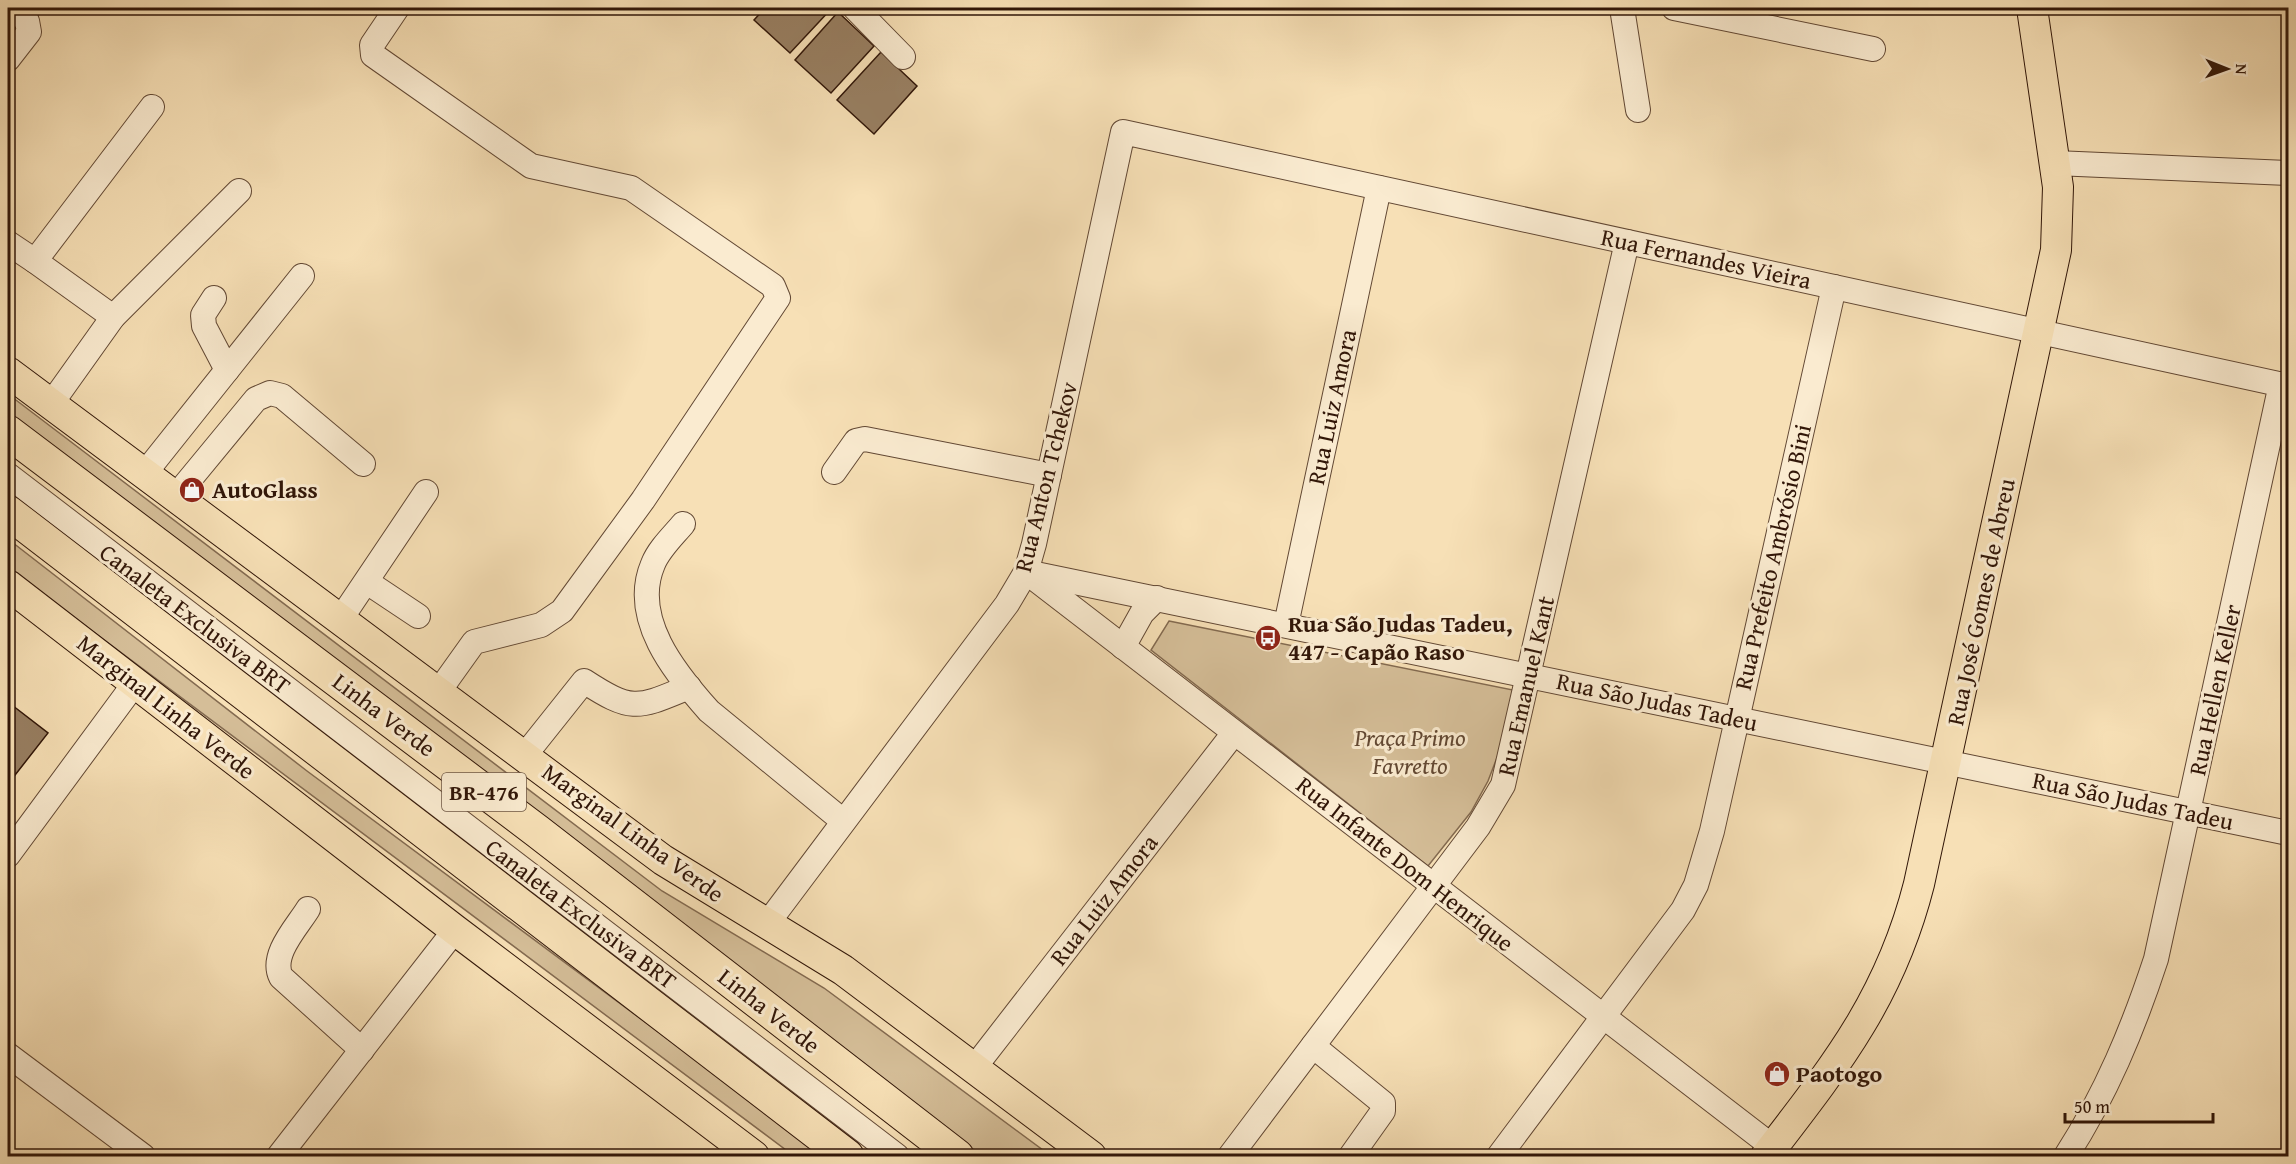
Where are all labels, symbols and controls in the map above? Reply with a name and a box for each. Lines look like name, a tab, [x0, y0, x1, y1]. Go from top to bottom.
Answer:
north arrow	[2197, 39, 2257, 99]
text: N	[2230, 64, 2254, 75]
street label: Rua Fernandes Vieira	[1598, 219, 1815, 298]
street label: Rua Luiz Amora	[1298, 325, 1365, 488]
street label: Rua Anton Tchekov	[1005, 378, 1086, 576]
street label: Rua Prefeito Ambrósio Bini	[1725, 420, 1820, 693]
place label: AutoGlass	[212, 472, 318, 507]
shop icon: AutoGlass	[177, 475, 207, 505]
street label: Rua José Gomes de Abreu	[1937, 475, 2024, 729]
street label: Canaleta Exclusiva BRT	[92, 535, 298, 702]
street label: Rua Emanuel Kant	[1488, 592, 1563, 779]
street label: Rua Hellen Keller	[2179, 601, 2250, 779]
place label: Rua São Judas Tadeu, 447 - Capão Raso	[1288, 606, 1513, 669]
bus stop icon: Rua São Judas Tadeu, 447 - Capão Raso	[1253, 623, 1283, 653]
street label: Marginal Linha Verde	[70, 626, 263, 787]
street label: Rua São Judas Tadeu	[1553, 663, 1761, 740]
street label: Linha Verde	[325, 664, 443, 765]
park label: Praça Primo Favretto	[1353, 720, 1466, 783]
street label: Marginal Linha Verde	[535, 754, 732, 911]
street label: Rua São Judas Tadeu	[2029, 762, 2237, 839]
street label: Rua Infante Dom Henrique	[1289, 767, 1522, 960]
road number: BR-476	[442, 773, 526, 811]
street label: Rua Luiz Amora	[1041, 826, 1166, 973]
street label: Canaleta Exclusiva BRT	[478, 830, 684, 997]
street label: Linha Verde	[711, 959, 828, 1062]
place label: Paotogo	[1796, 1056, 1883, 1091]
shop icon: Paotogo	[1762, 1059, 1792, 1089]
scale bar	[2065, 1086, 2214, 1124]
text: 50 m	[2074, 1093, 2110, 1120]

